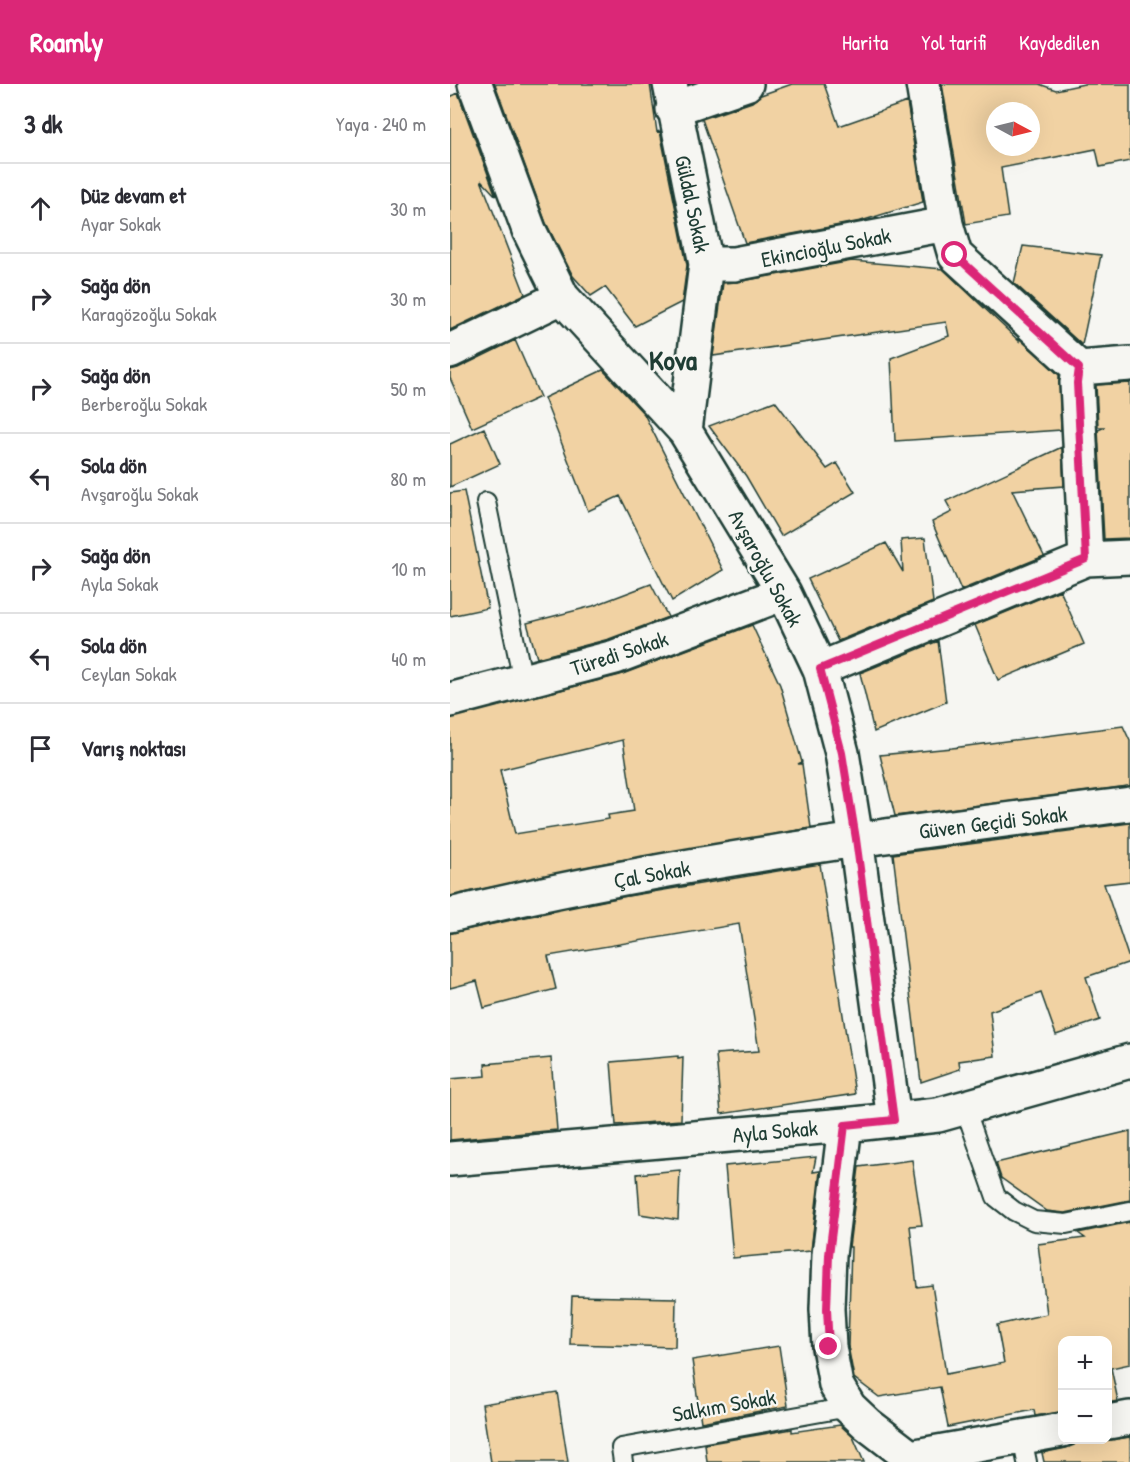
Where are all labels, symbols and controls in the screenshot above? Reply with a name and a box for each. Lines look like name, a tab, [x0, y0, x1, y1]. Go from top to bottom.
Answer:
text: Roamly	[30, 23, 103, 61]
text: Harita	[842, 28, 888, 57]
text: Yol tarifi	[921, 28, 986, 57]
text: Kaydedilen	[1019, 28, 1100, 57]
north arrow	[986, 102, 1040, 156]
text: 3 dk	[24, 106, 63, 141]
text: Yaya · 240 m	[336, 110, 426, 137]
street label: Güldal Sokak	[668, 152, 718, 256]
text: Düz devam et	[81, 180, 186, 210]
icon: ahead	[24, 192, 57, 225]
text: 30 m	[390, 195, 426, 222]
text: Ayar Sokak	[81, 210, 161, 237]
street label: Ekincioğlu Sokak	[759, 220, 893, 274]
route start	[941, 241, 967, 267]
text: Sağa dön	[81, 270, 151, 300]
icon: right	[24, 282, 57, 315]
text: 30 m	[390, 285, 426, 312]
text: Karagözoğlu Sokak	[81, 300, 217, 327]
district label: Kova	[649, 341, 697, 379]
text: Sağa dön	[81, 360, 151, 390]
icon: right	[24, 372, 57, 405]
text: 50 m	[390, 375, 426, 402]
text: Berberoğlu Sokak	[81, 390, 207, 417]
text: Sola dön	[81, 450, 147, 480]
icon: left	[24, 462, 57, 495]
text: 80 m	[390, 465, 426, 492]
text: Avşaroğlu Sokak	[81, 480, 199, 507]
street label: Avşaroğlu Sokak	[722, 504, 810, 632]
text: Sağa dön	[81, 540, 151, 570]
icon: right	[24, 552, 57, 585]
text: 10 m	[392, 555, 426, 582]
text: Ayla Sokak	[81, 570, 159, 597]
street label: Türedi Sokak	[566, 623, 672, 683]
text: Sola dön	[81, 630, 147, 660]
icon: left	[24, 642, 57, 675]
text: 40 m	[391, 645, 426, 672]
text: Ceylan Sokak	[81, 660, 177, 687]
icon: arrive	[24, 732, 57, 765]
text: Varış noktası	[81, 733, 186, 763]
street label: Güven Geçidi Sokak	[917, 798, 1069, 846]
street label: Çal Sokak	[611, 853, 693, 895]
street label: Ayla Sokak	[731, 1112, 819, 1150]
route end	[815, 1333, 841, 1359]
map controls	[1058, 1336, 1112, 1444]
button: +	[1058, 1336, 1112, 1390]
street label: Salkım Sokak	[670, 1381, 778, 1429]
button: −	[1058, 1390, 1112, 1444]

